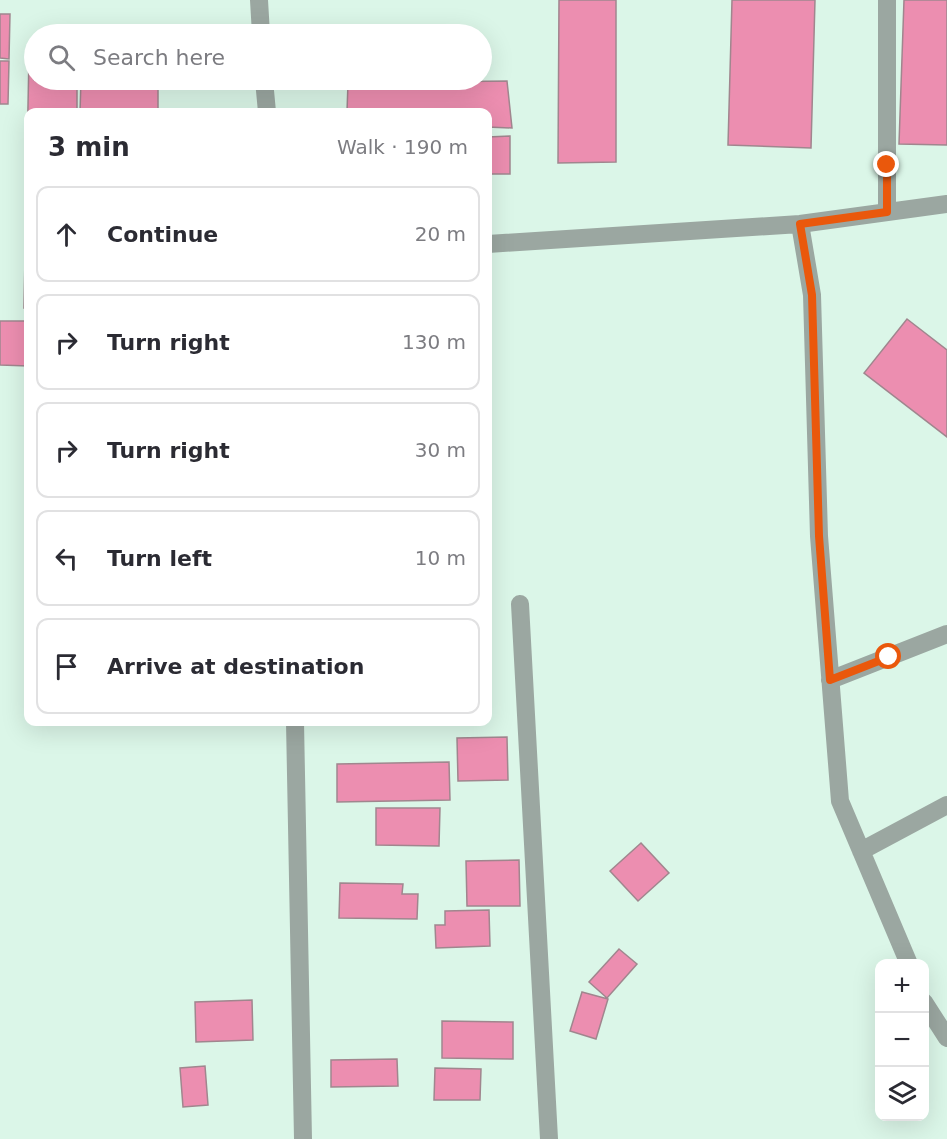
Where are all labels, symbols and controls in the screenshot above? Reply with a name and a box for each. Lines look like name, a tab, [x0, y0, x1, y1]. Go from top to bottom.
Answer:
search box	[24, 24, 492, 90]
icon: search	[45, 41, 78, 74]
text: Search here	[93, 45, 225, 70]
text: 3 min	[48, 132, 130, 162]
text: Walk · 190 m	[337, 135, 468, 159]
route end	[873, 151, 899, 177]
icon: ahead	[50, 218, 83, 251]
text: Continue	[107, 222, 218, 247]
text: 20 m	[415, 222, 466, 246]
icon: right	[50, 326, 83, 359]
text: Turn right	[107, 330, 230, 355]
text: 130 m	[402, 330, 466, 354]
icon: right	[50, 434, 83, 467]
text: Turn right	[107, 438, 230, 463]
text: 30 m	[415, 438, 466, 462]
icon: left	[50, 542, 83, 575]
text: Turn left	[107, 546, 212, 571]
text: 10 m	[415, 546, 466, 570]
route start	[875, 643, 901, 669]
icon: arrive	[50, 650, 83, 683]
text: Arrive at destination	[107, 654, 364, 679]
map controls	[875, 959, 929, 1121]
button: +	[875, 959, 929, 1013]
button: −	[875, 1013, 929, 1067]
button: layers	[875, 1067, 929, 1121]

